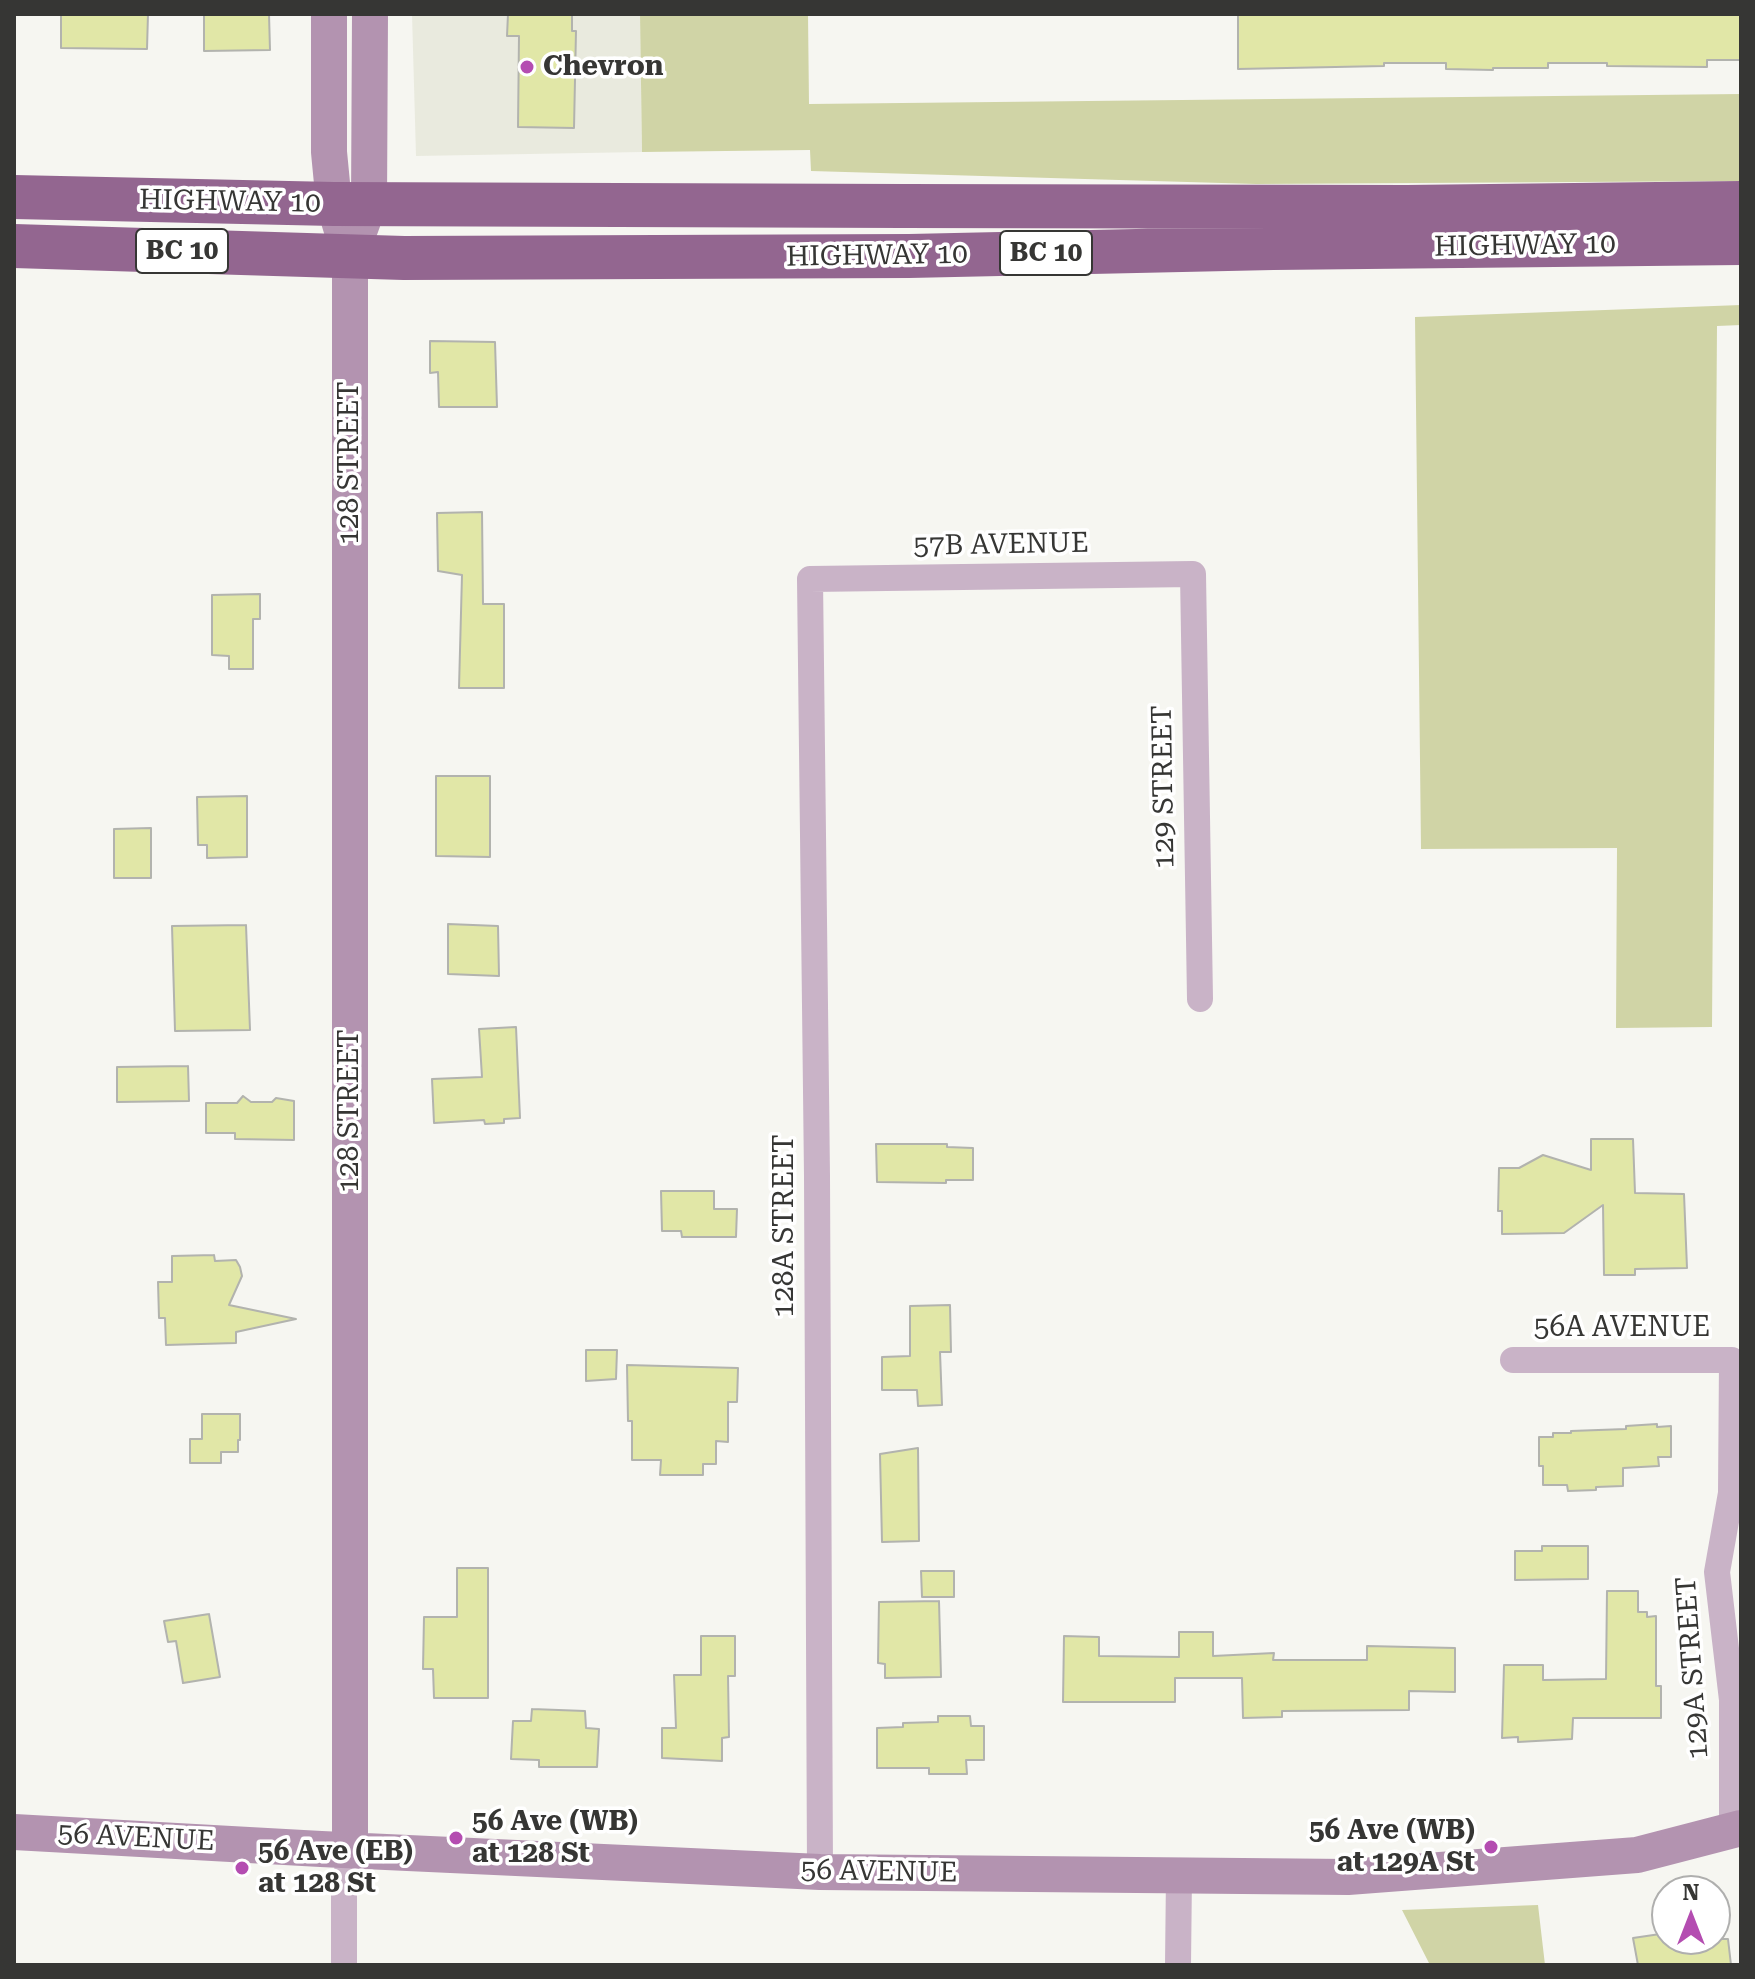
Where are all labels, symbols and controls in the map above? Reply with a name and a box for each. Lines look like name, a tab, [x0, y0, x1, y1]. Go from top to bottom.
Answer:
place label: Chevron	[543, 50, 664, 84]
marker: Chevron	[518, 58, 536, 76]
street label: HIGHWAY 10	[139, 184, 321, 220]
street label: HIGHWAY 10	[1434, 228, 1616, 264]
road number: BC 10	[136, 229, 228, 273]
road number: BC 10	[1000, 231, 1092, 275]
street label: HIGHWAY 10	[786, 238, 968, 274]
street label: 128 STREET	[333, 381, 367, 545]
street label: 57B AVENUE	[913, 527, 1089, 563]
street label: 129 STREET	[1146, 705, 1182, 869]
street label: 128 STREET	[333, 1029, 367, 1193]
street label: 128A STREET	[768, 1134, 802, 1318]
street label: 56A AVENUE	[1534, 1311, 1710, 1345]
street label: 129A STREET	[1670, 1575, 1716, 1761]
place label: 56 Ave (WB) at 128 St	[472, 1805, 638, 1871]
place label: 56 Ave (WB) at 129A St	[1309, 1814, 1475, 1880]
street label: 56 AVENUE	[57, 1817, 215, 1859]
marker: 56 Ave (WB) at 128 St	[447, 1829, 465, 1847]
place label: 56 Ave (EB) at 128 St	[258, 1835, 413, 1901]
marker: 56 Ave (WB) at 129A St	[1482, 1838, 1500, 1856]
street label: 56 AVENUE	[800, 1854, 958, 1890]
marker: 56 Ave (EB) at 128 St	[233, 1859, 251, 1877]
north arrow	[1651, 1875, 1731, 1955]
text: N	[1683, 1880, 1699, 1905]

